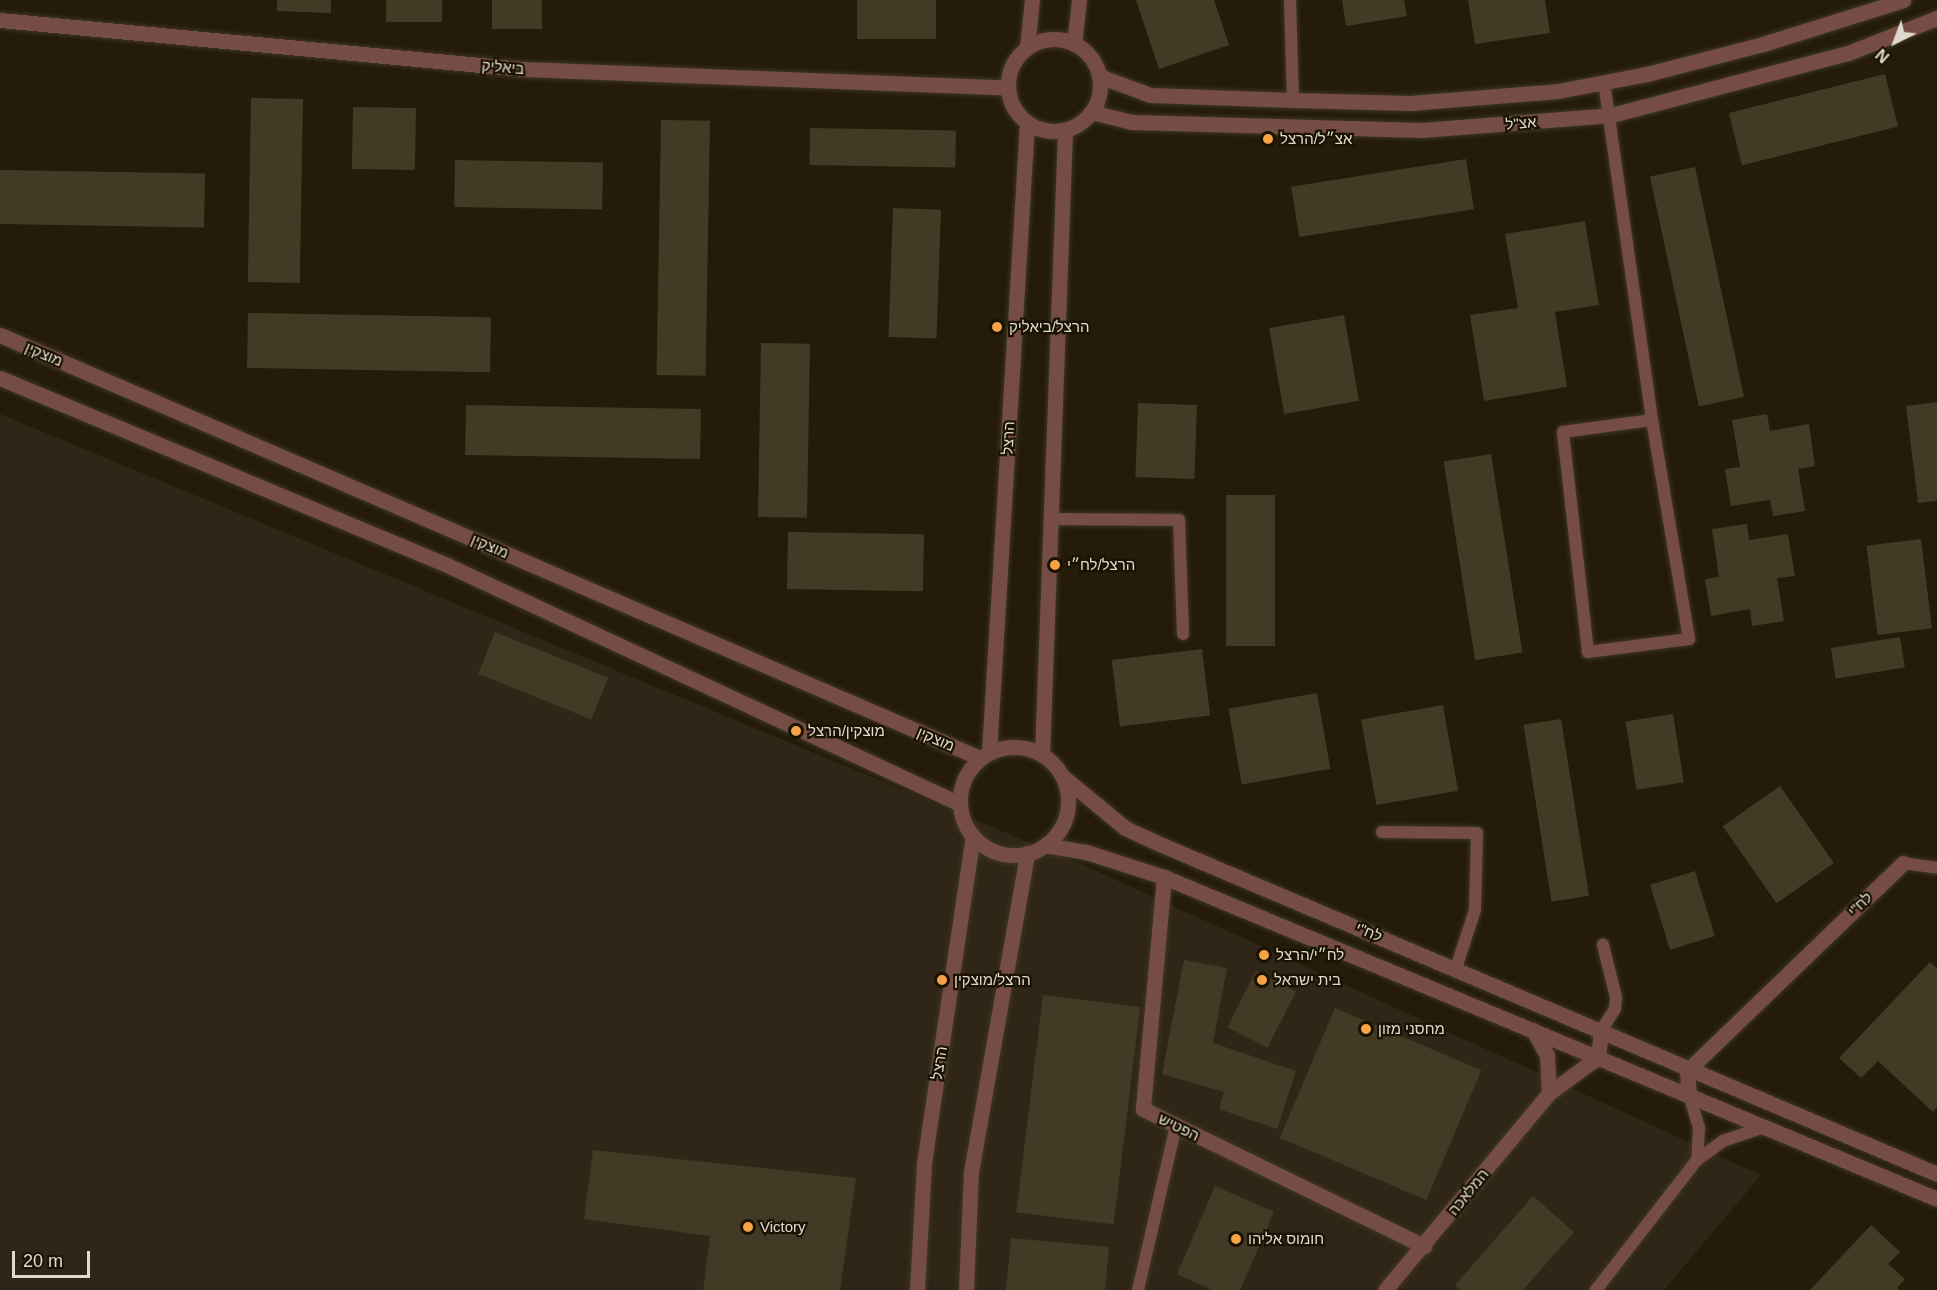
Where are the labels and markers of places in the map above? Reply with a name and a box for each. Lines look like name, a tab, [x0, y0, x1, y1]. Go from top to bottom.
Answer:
place label: אצ״ל/הרצל	[1280, 130, 1352, 148]
marker: אצ״ל/הרצל	[1261, 132, 1275, 146]
place label: הרצל/ביאליק	[1009, 318, 1089, 336]
marker: הרצל/ביאליק	[990, 320, 1004, 334]
place label: הרצל/לח״י	[1067, 556, 1135, 574]
marker: הרצל/לח״י	[1048, 558, 1062, 572]
place label: מוצקין/הרצל	[808, 722, 885, 740]
marker: מוצקין/הרצל	[789, 724, 803, 738]
place label: לח״י/הרצל	[1276, 946, 1344, 964]
marker: לח״י/הרצל	[1257, 948, 1271, 962]
place label: הרצל/מוצקין	[954, 971, 1031, 989]
place label: בית ישראל	[1274, 971, 1341, 989]
marker: הרצל/מוצקין	[935, 973, 949, 987]
marker: בית ישראל	[1255, 973, 1269, 987]
place label: מחסני מזון	[1378, 1020, 1445, 1038]
marker: מחסני מזון	[1359, 1022, 1373, 1036]
place label: Victory	[760, 1218, 806, 1236]
marker: Victory	[741, 1220, 755, 1234]
place label: חומוס אליהו	[1248, 1230, 1324, 1248]
marker: חומוס אליהו	[1229, 1232, 1243, 1246]

